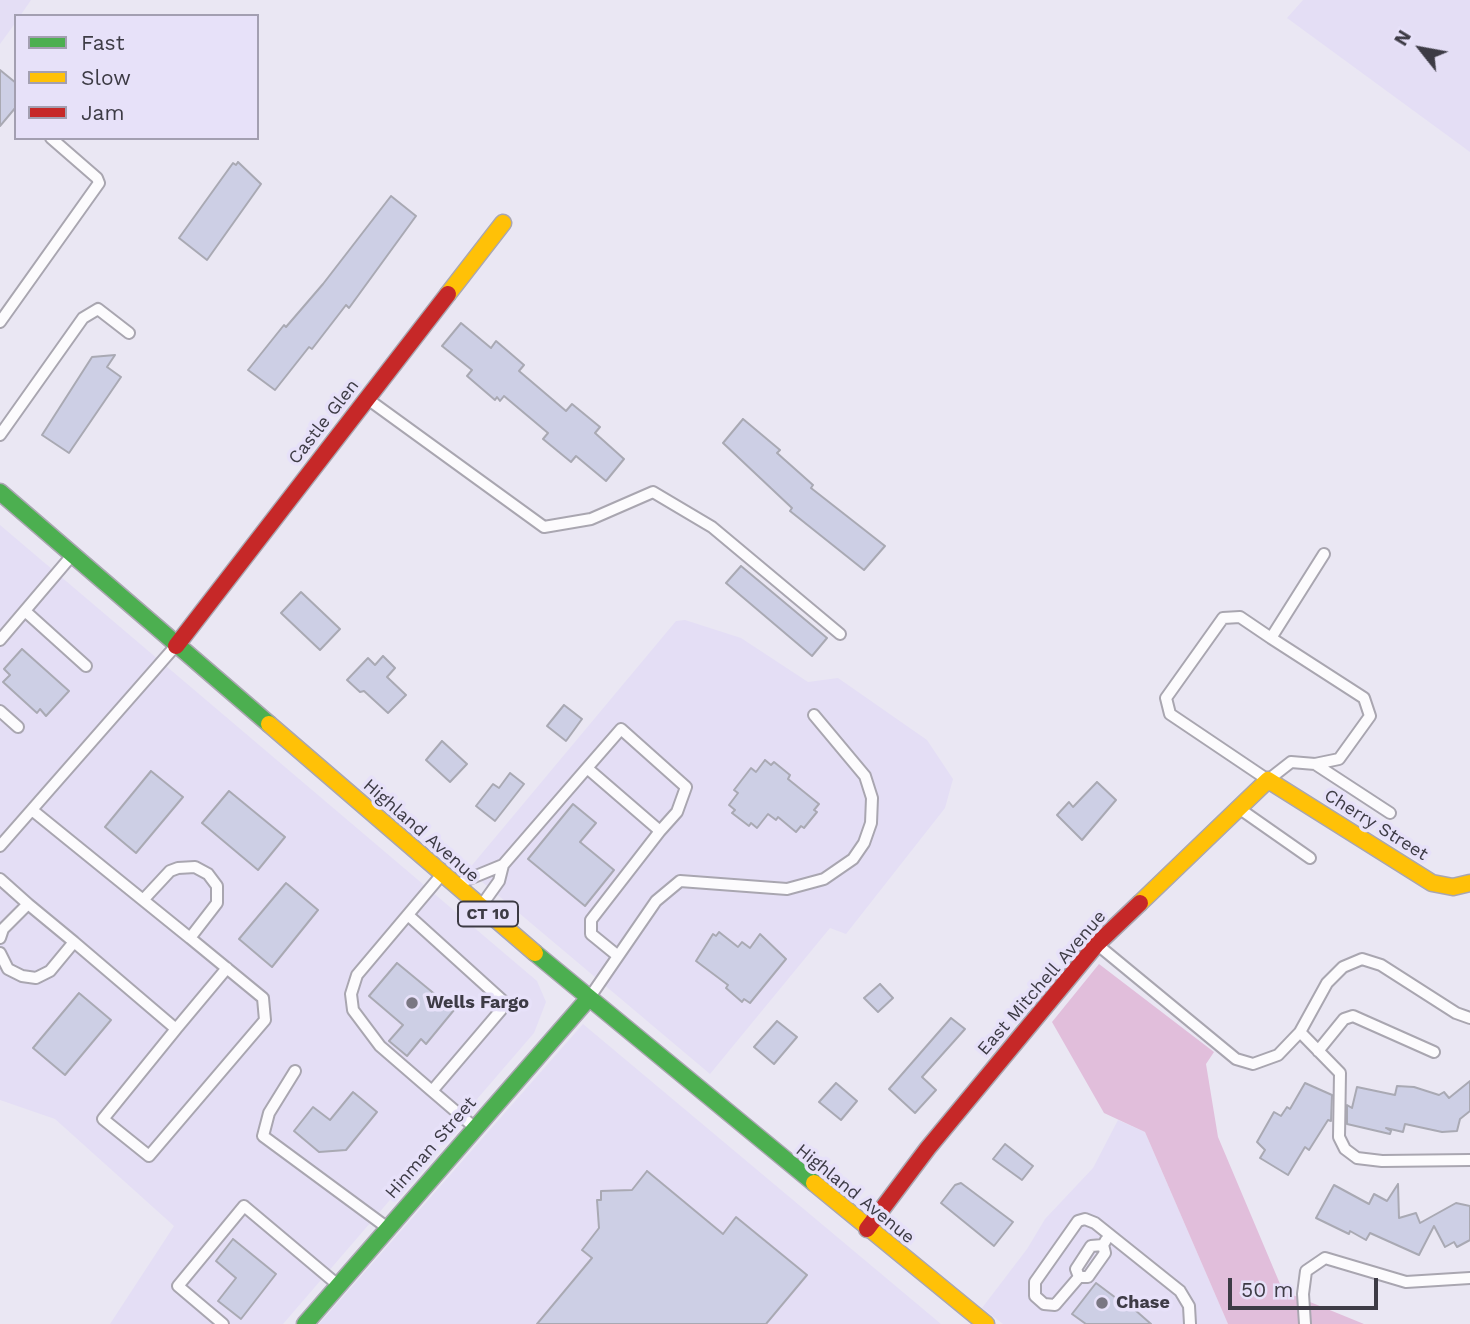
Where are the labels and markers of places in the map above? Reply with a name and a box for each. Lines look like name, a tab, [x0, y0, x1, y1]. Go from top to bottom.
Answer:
place label: Wells Fargo	[426, 992, 529, 1014]
marker: Wells Fargo	[404, 995, 420, 1011]
place label: Chase	[1116, 1292, 1170, 1314]
marker: Chase	[1094, 1295, 1110, 1311]

